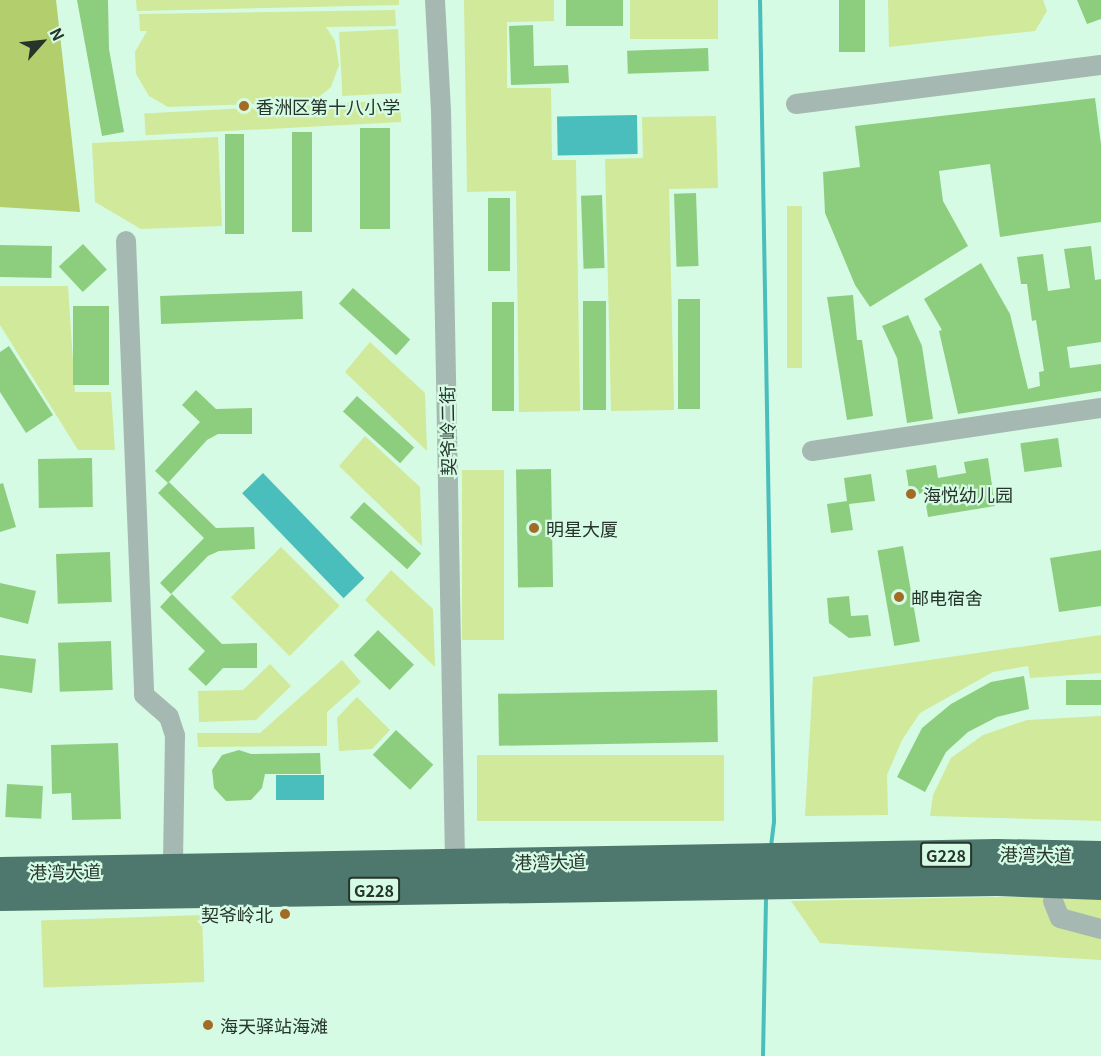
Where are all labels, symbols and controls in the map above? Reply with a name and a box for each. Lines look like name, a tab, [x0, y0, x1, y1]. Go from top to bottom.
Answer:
north arrow	[12, 12, 72, 72]
text: N	[45, 23, 71, 45]
place label: 香洲区第十八小学	[256, 95, 400, 117]
marker: 香洲区第十八小学	[237, 99, 251, 113]
street label: 契爷岭二街	[435, 386, 459, 476]
place label: 海悦幼儿园	[923, 483, 1013, 505]
marker: 海悦幼儿园	[904, 487, 918, 501]
place label: 明星大厦	[546, 517, 618, 539]
marker: 明星大厦	[527, 521, 541, 535]
place label: 邮电宿舍	[911, 586, 983, 608]
marker: 邮电宿舍	[892, 590, 906, 604]
road number: G228	[919, 842, 973, 868]
street label: 港湾大道	[1000, 843, 1072, 865]
street label: 港湾大道	[514, 850, 586, 872]
street label: 港湾大道	[29, 860, 101, 882]
road number: G228	[347, 877, 401, 903]
place label: 契爷岭北	[201, 903, 273, 925]
marker: 契爷岭北	[278, 907, 292, 921]
place label: 海天驿站海滩	[220, 1014, 328, 1036]
marker: 海天驿站海滩	[201, 1018, 215, 1032]

